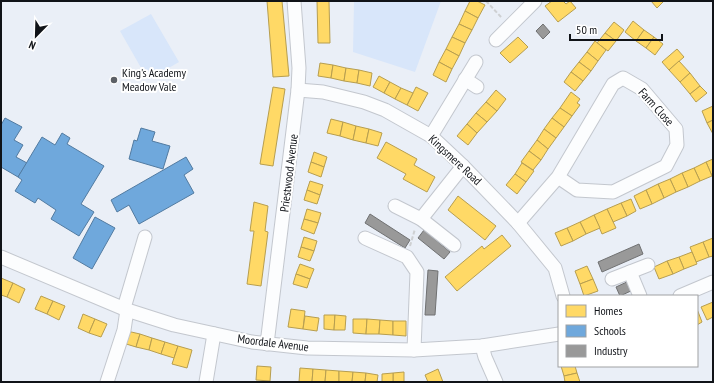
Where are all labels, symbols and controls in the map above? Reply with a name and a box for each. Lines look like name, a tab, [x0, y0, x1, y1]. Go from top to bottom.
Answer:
north arrow	[16, 16, 56, 56]
scale bar	[570, 16, 662, 42]
text: 50 m	[576, 22, 597, 37]
text: N	[27, 38, 38, 53]
place label: King's Academy Meadow Vale	[122, 65, 186, 94]
marker: King's Academy Meadow Vale	[109, 75, 119, 85]
street label: Farm Close	[635, 85, 677, 129]
street label: Kingsmere Road	[426, 131, 485, 188]
street label: Priestwood Avenue	[276, 133, 301, 213]
legend	[558, 295, 698, 367]
text: Homes	[594, 303, 622, 318]
text: Schools	[594, 323, 626, 338]
street label: Moordale Avenue	[237, 331, 310, 354]
text: Industry	[594, 343, 628, 358]

